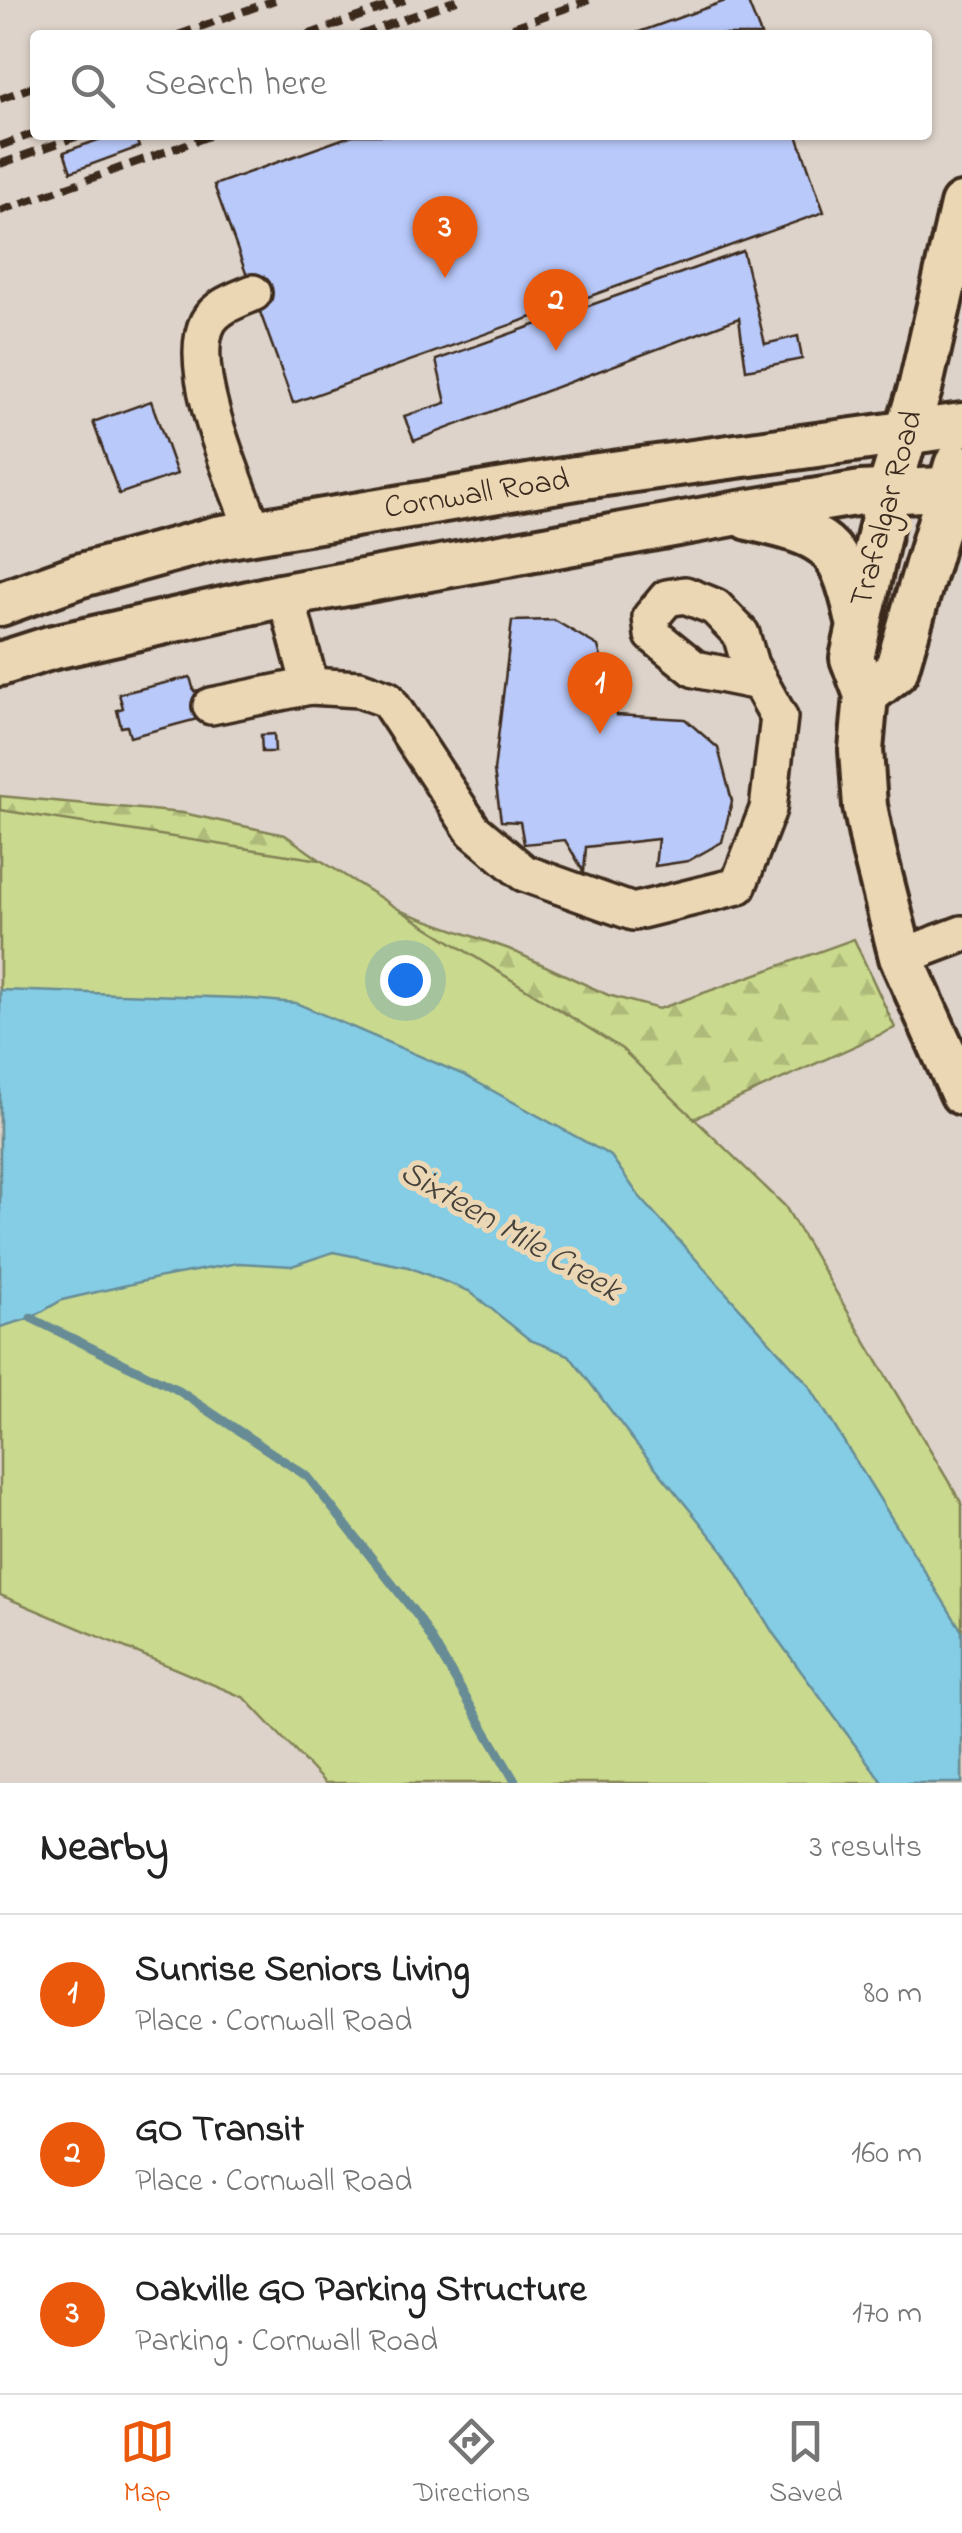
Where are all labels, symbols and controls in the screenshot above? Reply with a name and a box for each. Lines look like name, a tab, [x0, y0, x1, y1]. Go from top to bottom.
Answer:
search box	[30, 30, 932, 140]
text: Search here	[145, 57, 327, 113]
icon: search	[65, 58, 120, 113]
pin: 3	[412, 196, 478, 278]
pin: 2	[524, 268, 588, 351]
street label: Trafalgar Road	[839, 405, 937, 613]
street label: Cornwall Road	[381, 457, 573, 533]
pin: 1	[568, 652, 632, 734]
your location	[380, 955, 431, 1006]
water label: Sixteen Mile Creek	[390, 1148, 632, 1317]
text: Nearby	[40, 1818, 168, 1879]
text: 3 results	[810, 1825, 922, 1872]
text: Sunrise Seniors Living	[135, 1943, 470, 1999]
text: 1	[67, 1971, 78, 2018]
text: 80 m	[863, 1971, 922, 2018]
text: Place · Cornwall Road	[135, 1999, 412, 2046]
text: GO Transit	[135, 2103, 304, 2159]
text: 2	[65, 2131, 80, 2178]
text: 160 m	[851, 2131, 922, 2178]
text: Place · Cornwall Road	[135, 2159, 412, 2206]
text: Oakville GO Parking Structure	[135, 2263, 587, 2319]
text: 3	[66, 2291, 79, 2338]
text: 170 m	[852, 2291, 922, 2338]
text: Parking · Cornwall Road	[135, 2319, 438, 2366]
tab: Map	[120, 2414, 175, 2515]
tab: Directions	[414, 2414, 530, 2515]
tab: Saved	[769, 2414, 842, 2515]

